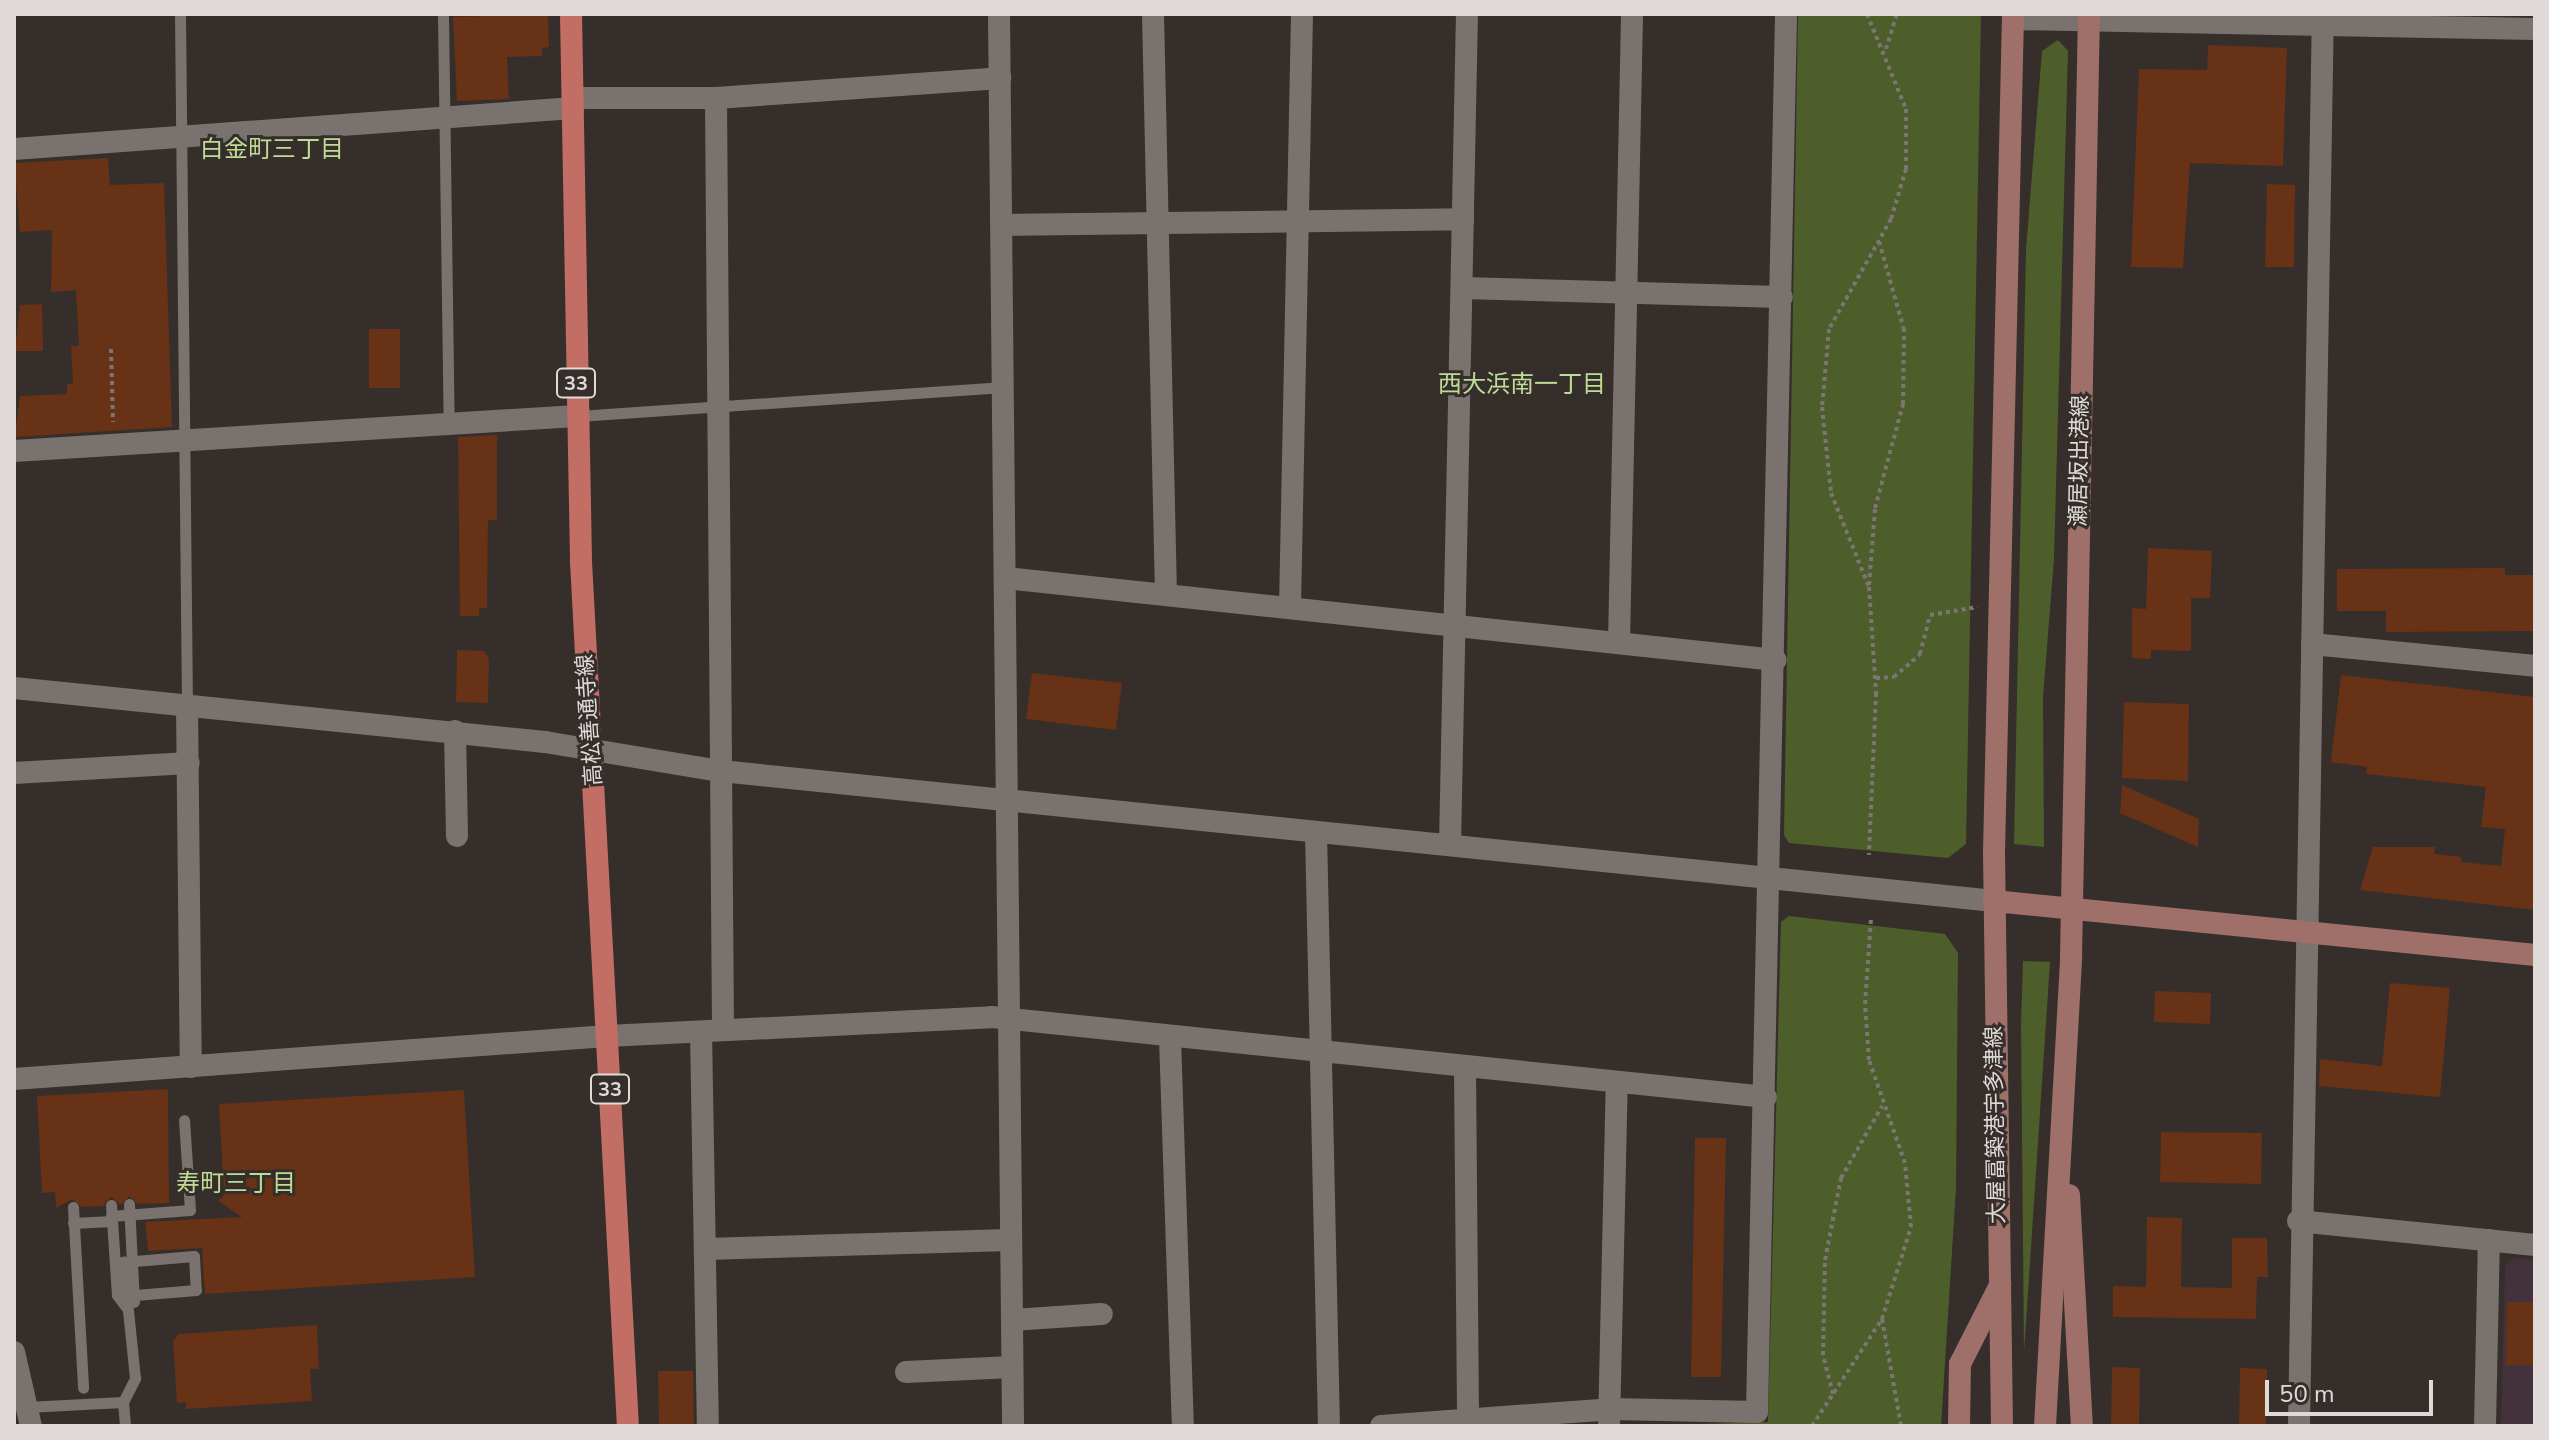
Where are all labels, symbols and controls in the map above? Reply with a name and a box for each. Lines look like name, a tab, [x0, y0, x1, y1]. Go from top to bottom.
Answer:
district label: 白金町三丁目	[200, 136, 344, 164]
road number: 33	[556, 367, 596, 399]
district label: 西大浜南一丁目	[1438, 371, 1606, 399]
street label: 瀬居坂出港線	[2066, 395, 2094, 527]
street label: 高松善通寺線	[572, 653, 608, 787]
street label: 大屋冨築港宇多津線	[1981, 1026, 2011, 1224]
road number: 33	[590, 1073, 630, 1105]
district label: 寿町三丁目	[176, 1170, 296, 1198]
scale bar	[2269, 1364, 2437, 1414]
text: 50 m	[2279, 1378, 2335, 1410]

